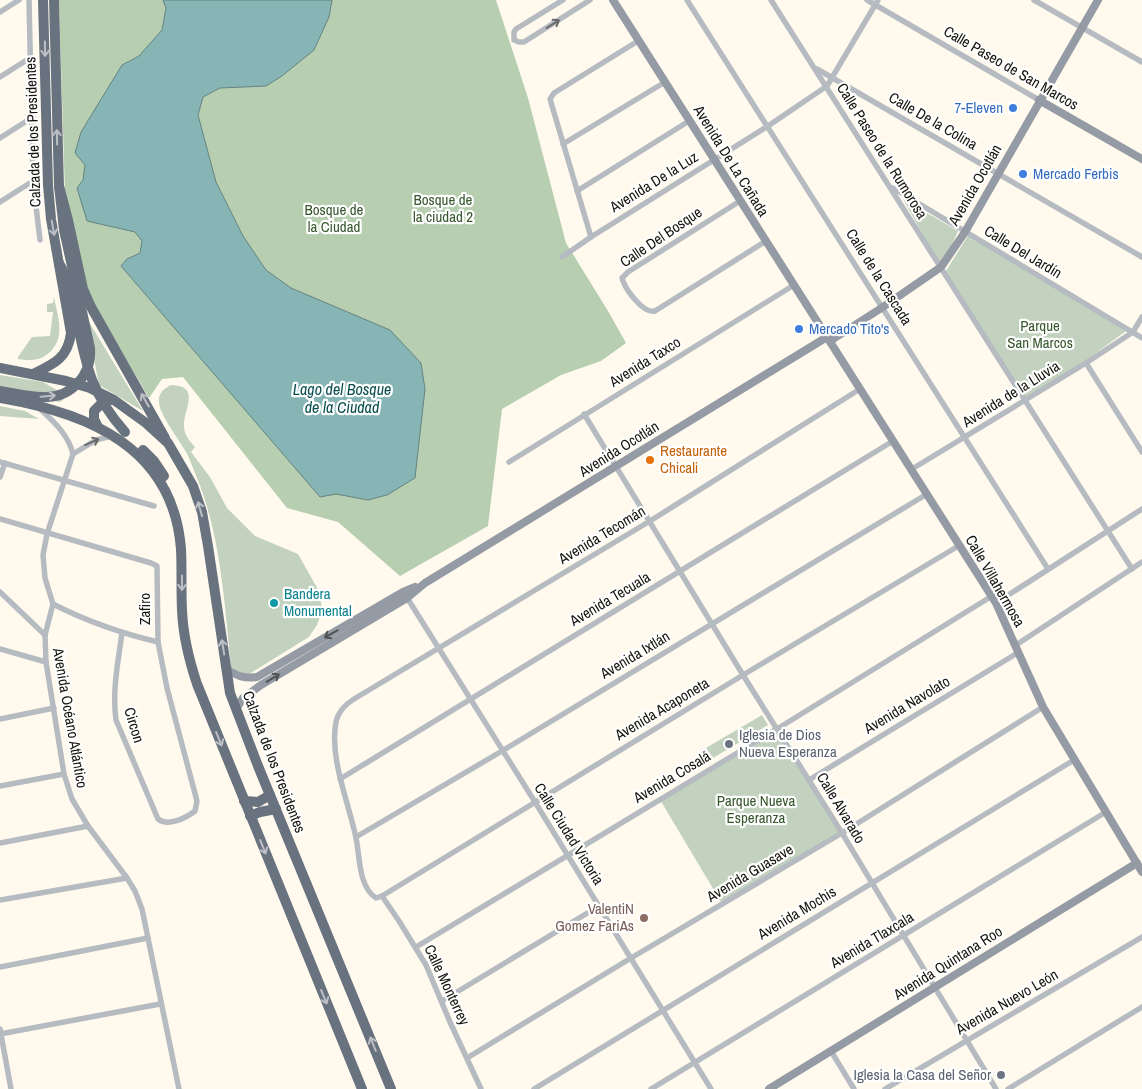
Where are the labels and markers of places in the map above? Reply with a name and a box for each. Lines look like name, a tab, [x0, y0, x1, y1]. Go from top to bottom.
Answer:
place label: 7-Eleven	[954, 97, 1003, 118]
marker: 7-Eleven	[1007, 102, 1019, 114]
place label: Mercado Ferbis	[1033, 163, 1119, 184]
marker: Mercado Ferbis	[1017, 168, 1029, 180]
place label: Mercado Tito's	[809, 318, 890, 339]
marker: Mercado Tito's	[793, 323, 805, 335]
place label: Restaurante Chicali	[660, 440, 727, 478]
marker: Restaurante Chicali	[644, 454, 656, 466]
place label: Bandera Monumental	[284, 583, 352, 621]
marker: Bandera Monumental	[268, 597, 280, 609]
place label: Iglesia de Dios Nueva Esperanza	[739, 724, 837, 762]
marker: Iglesia de Dios Nueva Esperanza	[723, 738, 735, 750]
place label: ValentiN Gomez FariAs	[555, 898, 634, 936]
marker: ValentiN Gomez FariAs	[638, 912, 650, 924]
place label: Iglesia la Casa del Señor	[854, 1064, 991, 1085]
marker: Iglesia la Casa del Señor	[995, 1069, 1007, 1081]

